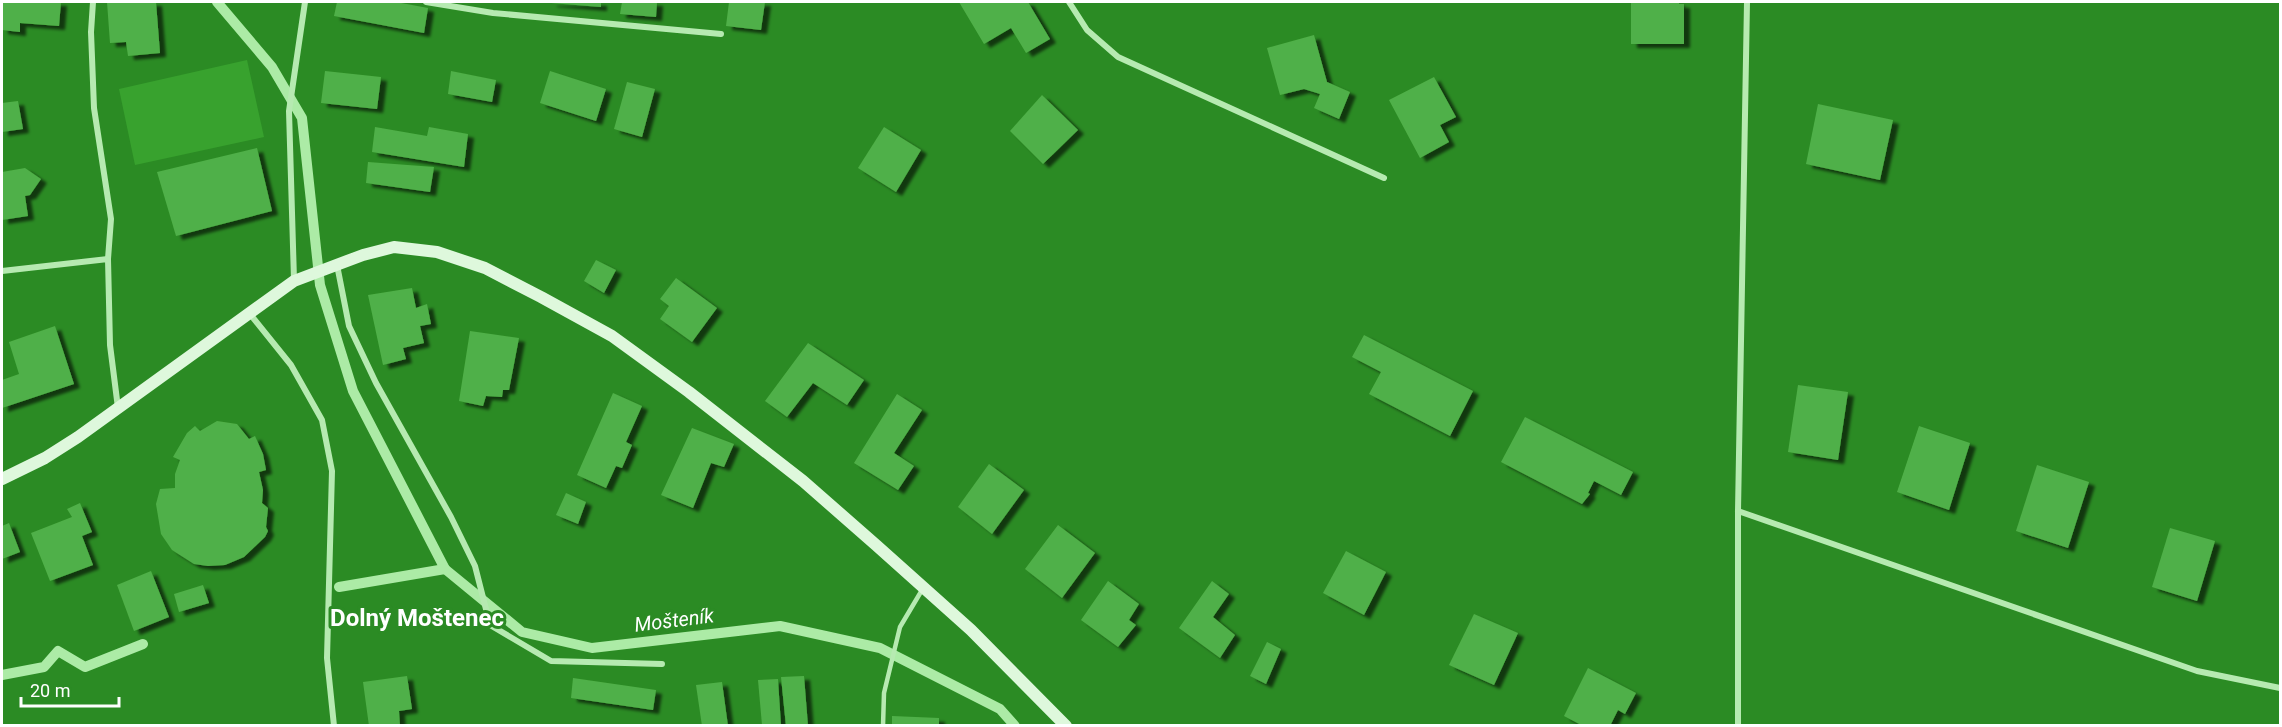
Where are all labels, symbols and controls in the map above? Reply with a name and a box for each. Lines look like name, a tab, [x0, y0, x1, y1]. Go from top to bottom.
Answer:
water label: Mošteník	[633, 603, 716, 637]
district label: Dolný Moštenec	[330, 604, 504, 632]
scale bar	[21, 670, 118, 708]
text: 20 m	[30, 680, 70, 701]

